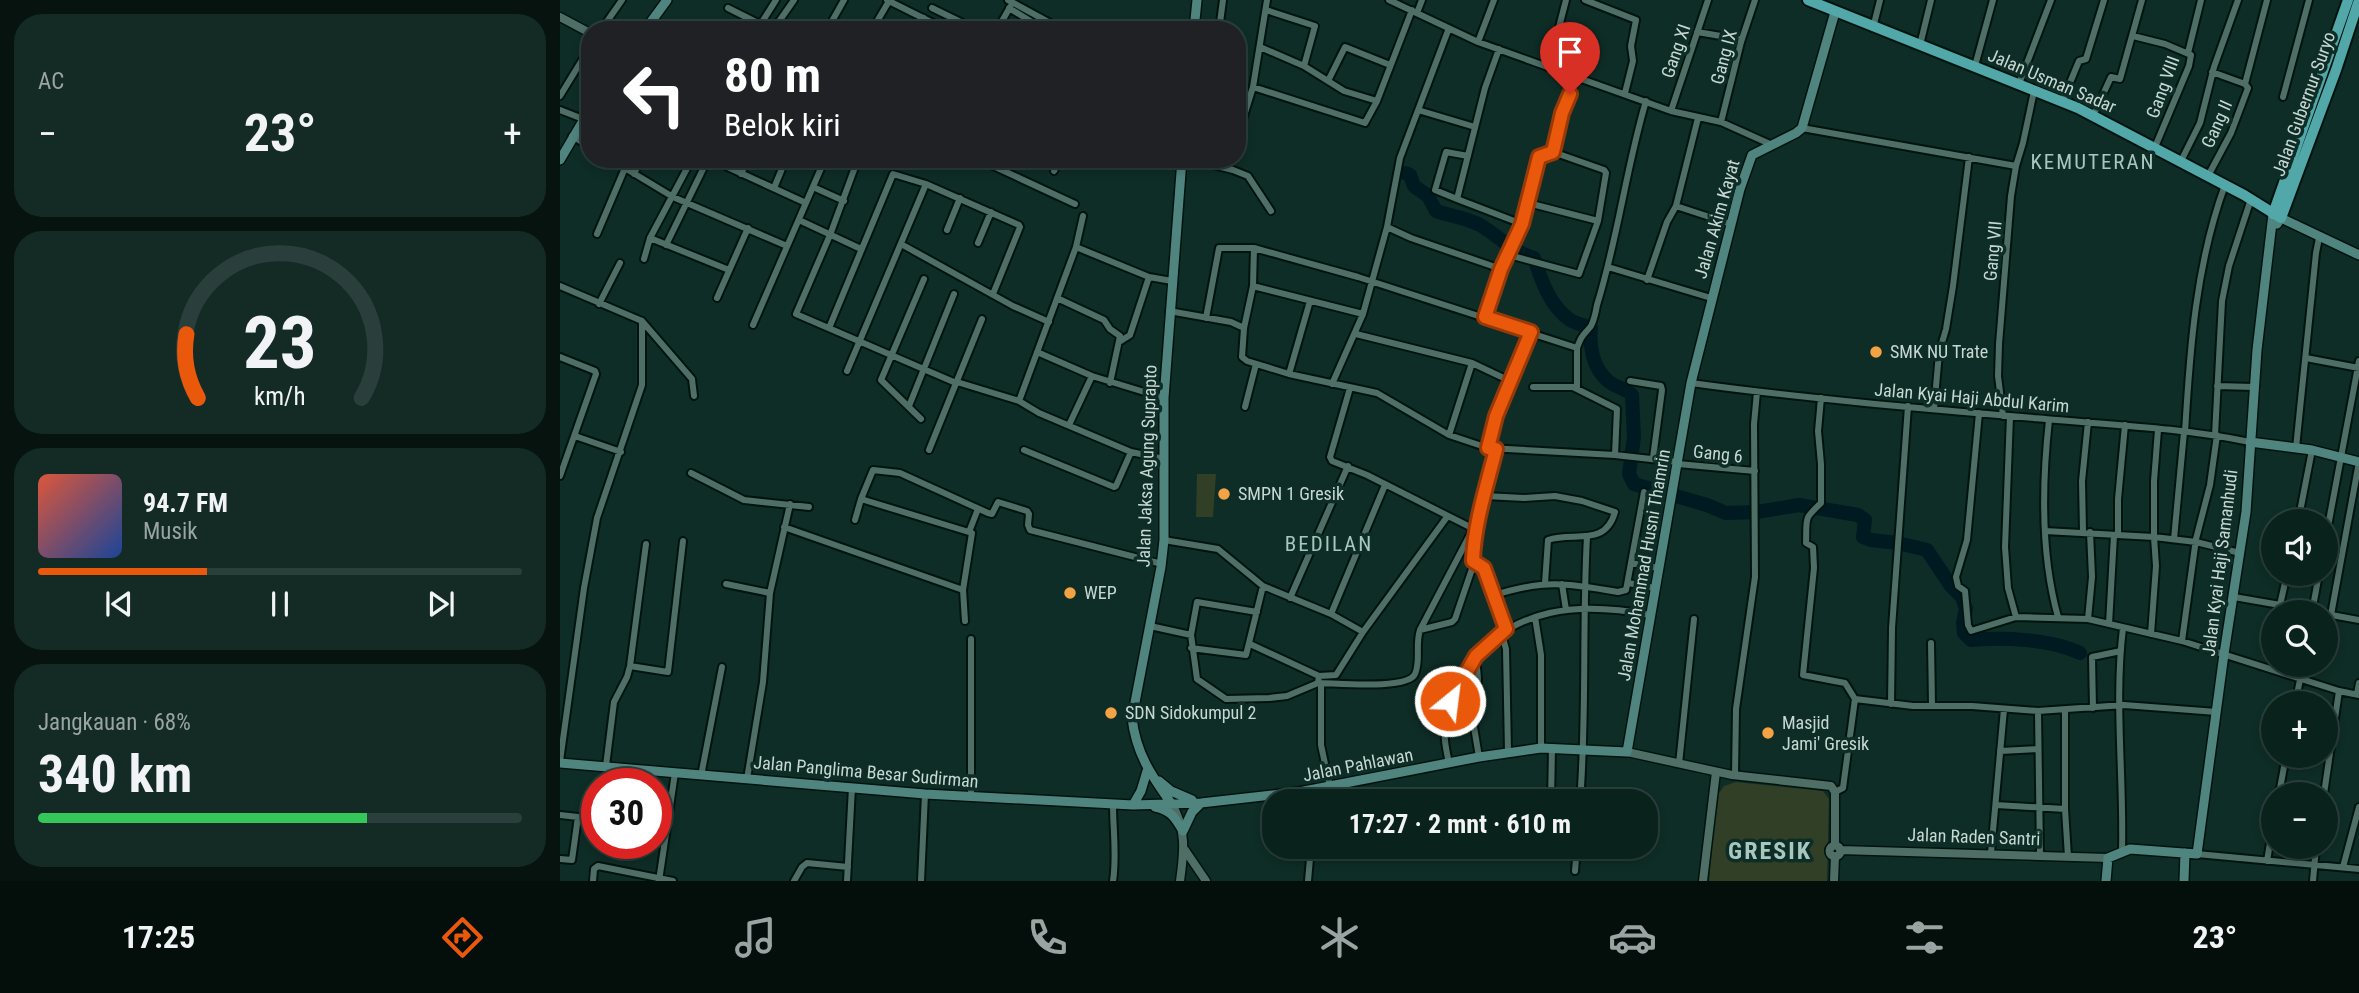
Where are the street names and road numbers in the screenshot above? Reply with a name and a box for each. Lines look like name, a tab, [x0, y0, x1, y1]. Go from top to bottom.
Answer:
street label: Gang XI	[1657, 21, 1694, 80]
street label: Gang IX	[1706, 27, 1741, 86]
street label: Jalan Gubernur Suryo	[2268, 29, 2339, 179]
street label: Jalan Usman Sadar	[1985, 44, 2120, 117]
street label: Gang VIII	[2142, 53, 2183, 121]
street label: Gang II	[2197, 97, 2236, 151]
street label: Jalan Akim Kayat	[1689, 157, 1744, 281]
street label: Gang VII	[1979, 220, 2006, 282]
street label: Jalan Jaksa Agung Suprapto	[1132, 364, 1161, 568]
street label: Jalan Kyai Haji Abdul Karim	[1874, 379, 2070, 416]
street label: Gang 6	[1692, 440, 1744, 467]
street label: Jalan Mohammad Husni Thamrin	[1613, 447, 1674, 682]
street label: Jalan Kyai Haji Samanhudi	[2198, 468, 2241, 658]
street label: Jalan Pahlawan	[1301, 744, 1415, 785]
street label: Jalan Panglima Besar Sudirman	[753, 751, 979, 792]
street label: Jalan Raden Santri	[1907, 824, 2041, 849]

